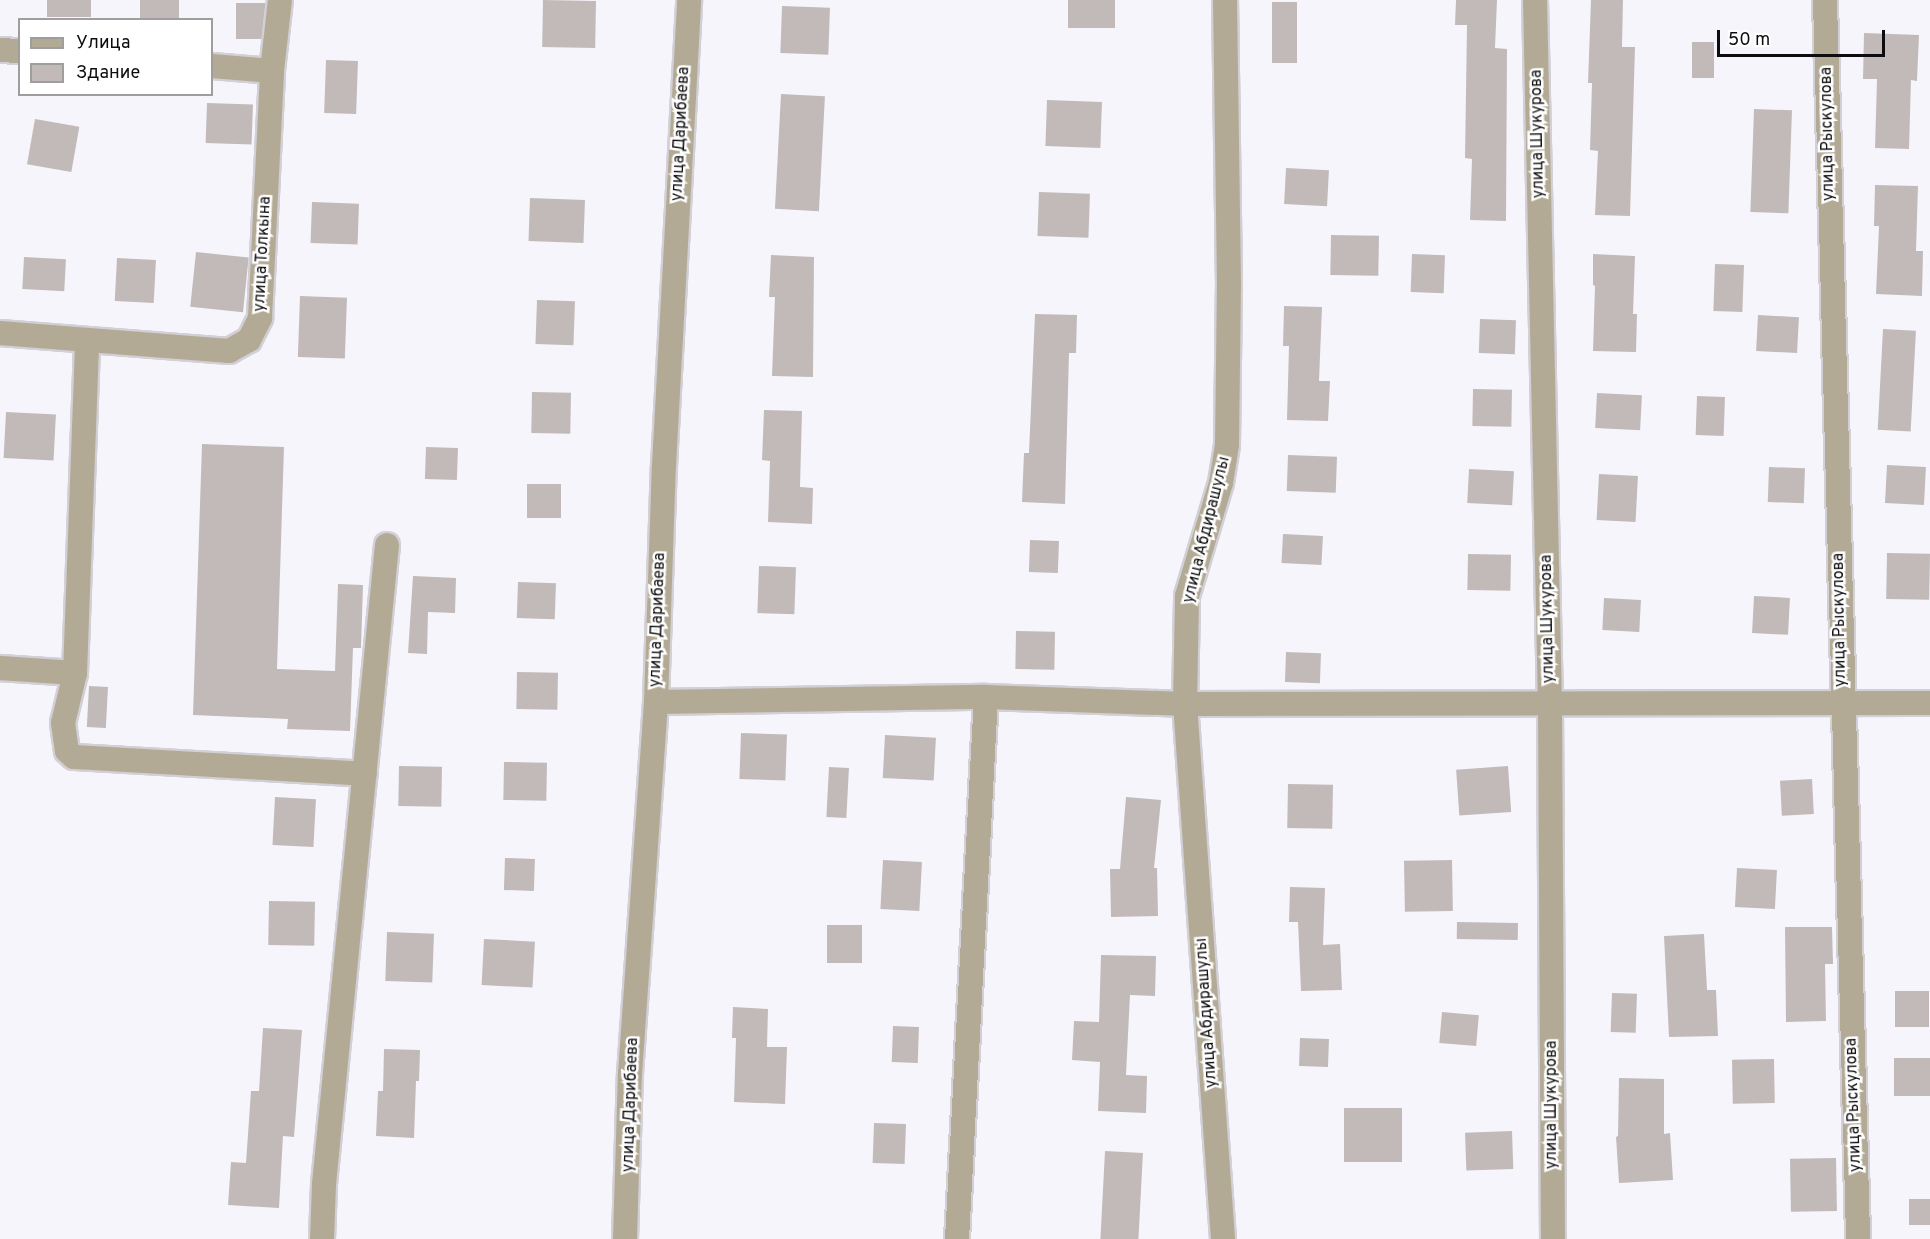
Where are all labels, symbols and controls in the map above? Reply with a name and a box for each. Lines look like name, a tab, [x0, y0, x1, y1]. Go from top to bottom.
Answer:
legend	[18, 18, 213, 96]
scale bar	[1720, 18, 1888, 56]
text: 50 m	[1728, 29, 1770, 52]
text: Улица	[76, 32, 130, 55]
text: Здание	[76, 62, 140, 85]
street label: улица Дарибаева	[668, 66, 694, 202]
street label: улица Рыскулова	[1817, 67, 1839, 201]
street label: улица Шукурова	[1527, 70, 1549, 198]
street label: улица Толкына	[250, 195, 276, 313]
street label: улица Абдирашулы	[1179, 454, 1235, 606]
street label: улица Дарибаева	[646, 552, 670, 688]
street label: улица Рыскулова	[1829, 553, 1851, 687]
street label: улица Шукурова	[1537, 555, 1559, 683]
street label: улица Абдирашулы	[1192, 937, 1222, 1089]
street label: улица Дарибаева	[619, 1037, 643, 1173]
street label: улица Рыскулова	[1842, 1038, 1866, 1172]
street label: улица Шукурова	[1542, 1041, 1562, 1169]

